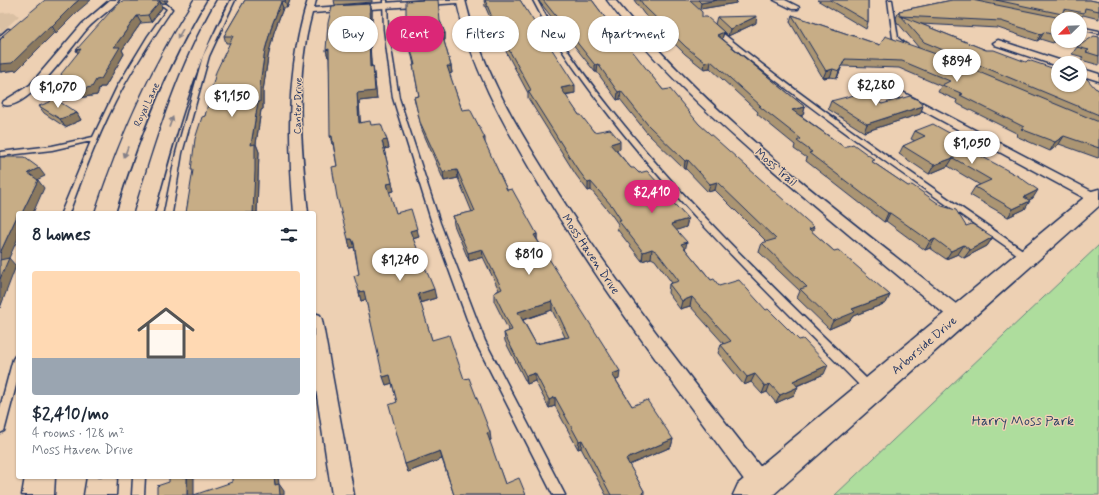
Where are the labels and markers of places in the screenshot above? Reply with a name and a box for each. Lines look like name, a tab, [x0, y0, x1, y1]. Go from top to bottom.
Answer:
pin: $894	[933, 49, 981, 83]
pin: $2,280	[843, 73, 909, 107]
pin: $1,070	[25, 75, 91, 109]
pin: $1,150	[199, 84, 265, 118]
pin: $1,050	[939, 131, 1005, 165]
pin: $2,410	[619, 180, 685, 214]
pin: $810	[505, 242, 553, 276]
pin: $1,240	[367, 248, 433, 282]

